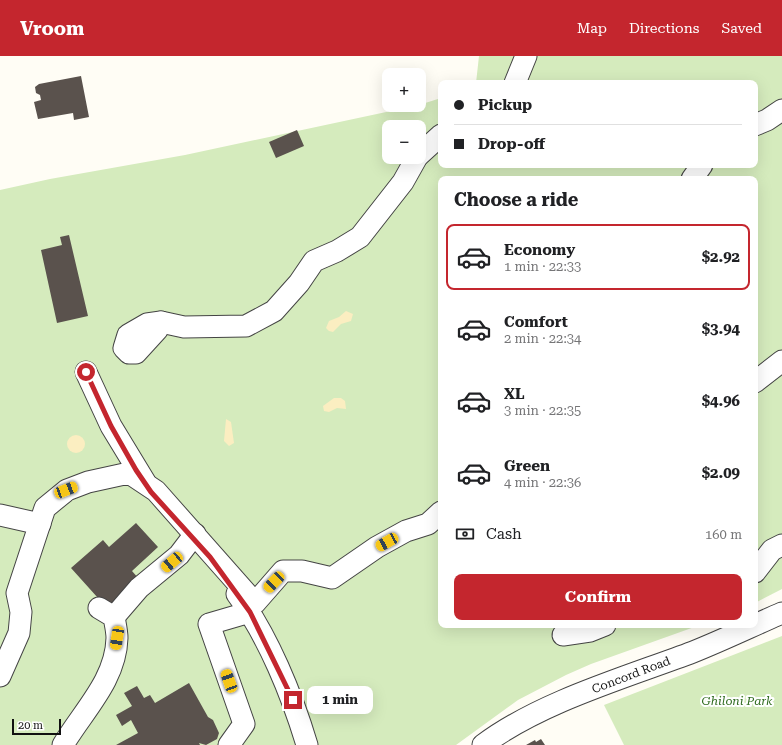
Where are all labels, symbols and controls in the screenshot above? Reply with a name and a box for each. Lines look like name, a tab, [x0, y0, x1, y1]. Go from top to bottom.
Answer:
text: Vroom	[20, 17, 84, 40]
text: Map	[577, 20, 607, 36]
text: Directions	[629, 20, 699, 36]
text: Saved	[721, 20, 762, 36]
map controls	[382, 68, 426, 164]
button: +	[382, 68, 426, 112]
text: Pickup	[478, 96, 532, 114]
button: −	[382, 120, 426, 164]
text: Drop-off	[478, 135, 545, 153]
text: Choose a ride	[454, 189, 578, 210]
icon: car	[456, 239, 492, 275]
text: Economy	[504, 241, 575, 259]
text: $2.92	[702, 248, 740, 266]
text: 1 min · 22:33	[504, 259, 581, 274]
icon: car	[456, 311, 492, 347]
text: Comfort	[504, 313, 568, 331]
text: $3.94	[702, 320, 740, 338]
text: 2 min · 22:34	[504, 331, 581, 346]
route start	[77, 363, 95, 381]
icon: car	[456, 383, 492, 419]
text: XL	[504, 385, 525, 403]
text: $4.96	[702, 392, 740, 410]
text: 3 min · 22:35	[504, 403, 581, 418]
icon: car	[456, 455, 492, 491]
text: Green	[504, 457, 550, 475]
text: $2.09	[702, 464, 740, 482]
text: 4 min · 22:36	[504, 475, 581, 490]
car	[53, 480, 79, 500]
icon: cash	[454, 523, 476, 545]
text: Cash	[486, 525, 522, 543]
text: 160 m	[705, 527, 742, 542]
car	[374, 531, 400, 553]
car	[159, 550, 185, 574]
car	[261, 569, 287, 595]
button: Confirm	[454, 574, 742, 620]
car	[109, 625, 125, 651]
street label: Concord Road	[590, 654, 672, 696]
car	[219, 668, 239, 694]
callout: 1 min	[307, 686, 373, 714]
route end	[284, 691, 302, 709]
text: 1 min	[322, 692, 358, 707]
park label: Ghiloni Park	[701, 694, 773, 708]
scale bar	[12, 717, 61, 736]
text: 20 m	[18, 719, 43, 732]

